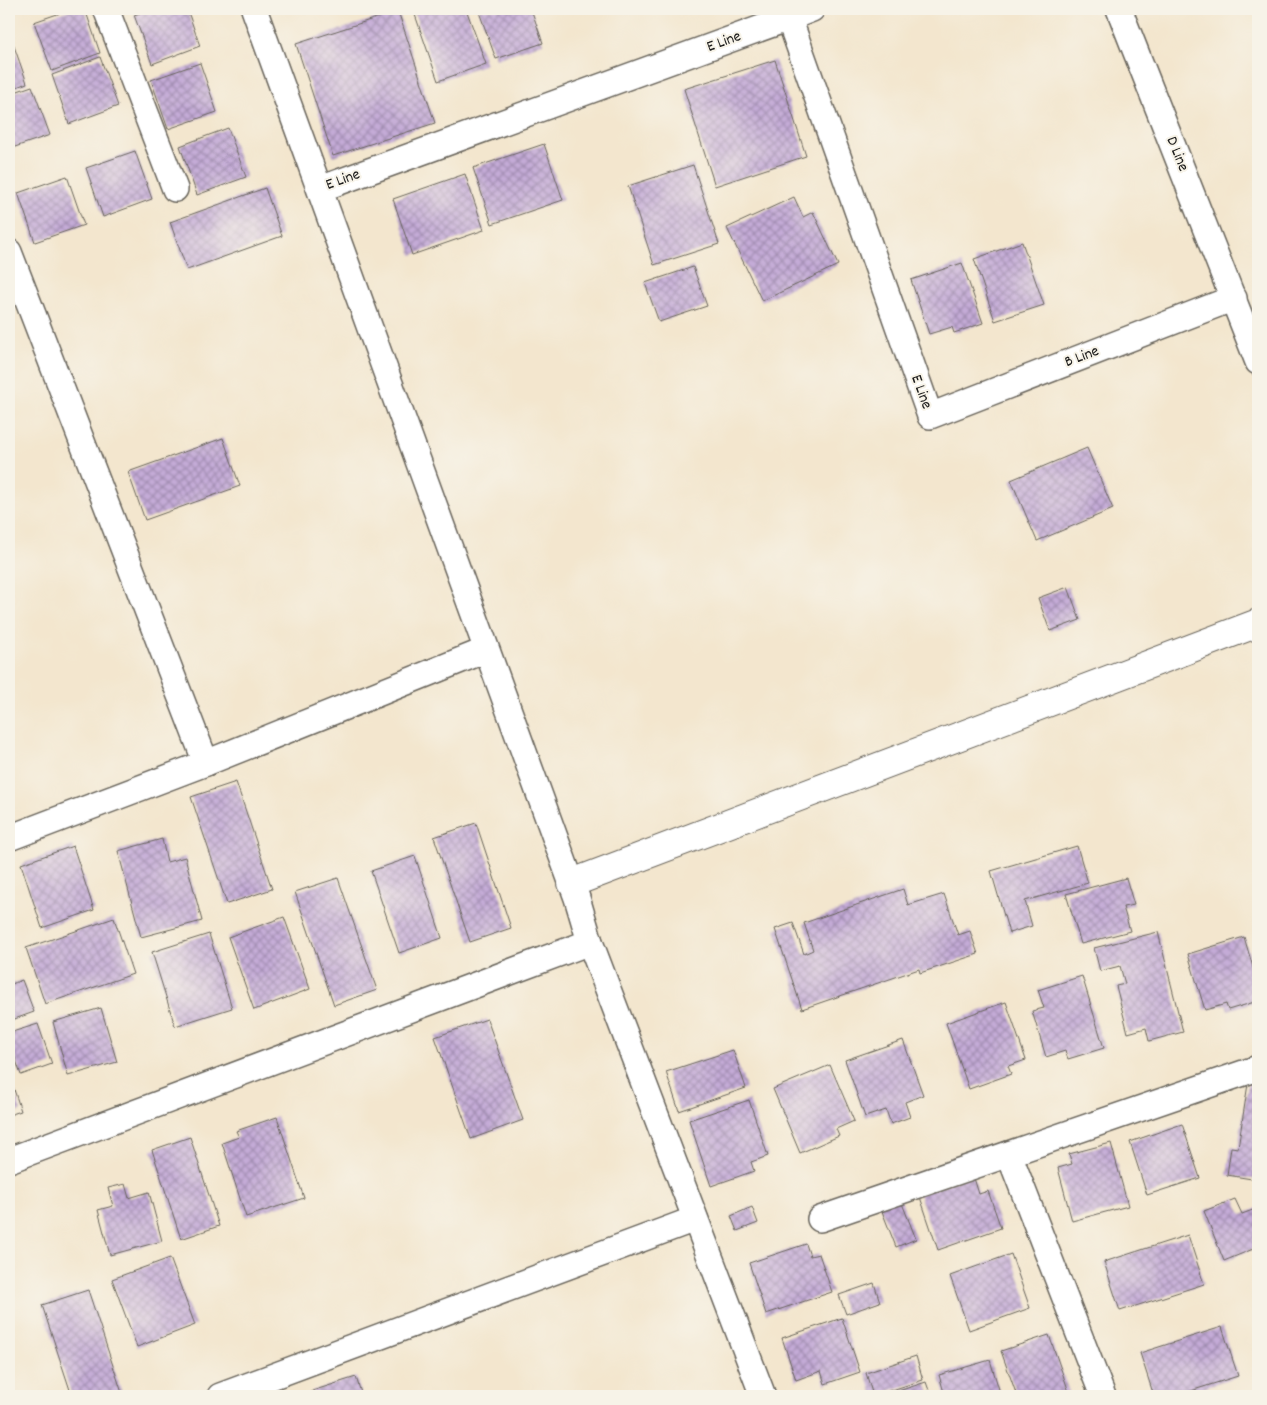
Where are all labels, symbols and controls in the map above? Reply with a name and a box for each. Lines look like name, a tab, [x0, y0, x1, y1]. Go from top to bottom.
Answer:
street label: E Line	[704, 25, 744, 59]
street label: D Line	[1160, 133, 1194, 175]
street label: E Line	[323, 163, 363, 197]
street label: B Line	[1061, 340, 1103, 374]
street label: E Line	[904, 372, 938, 412]

